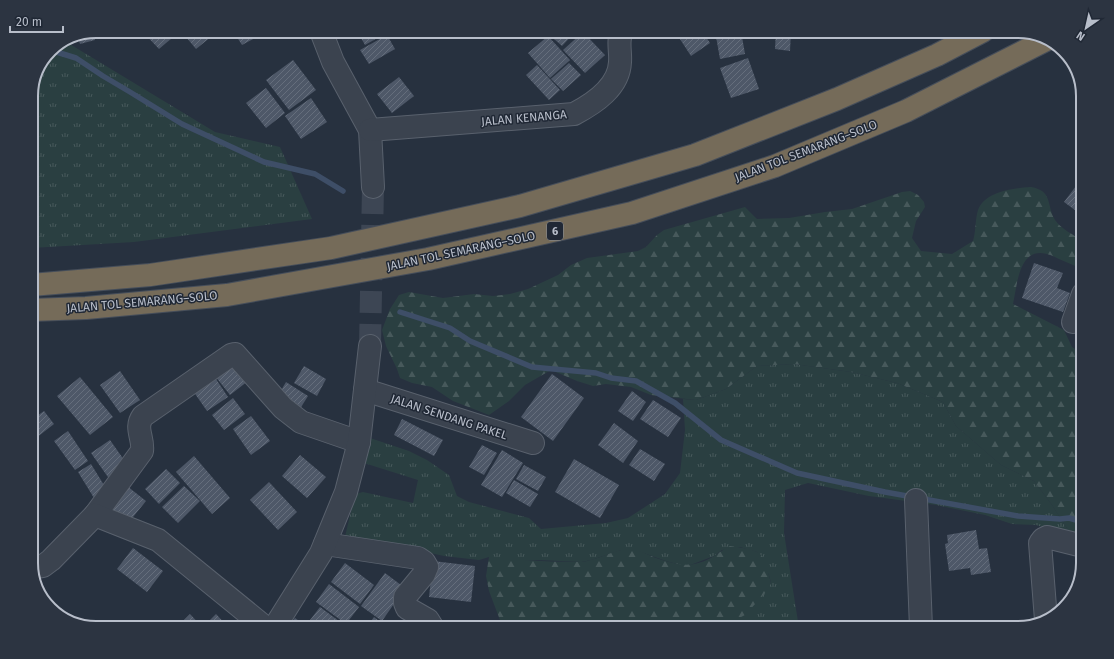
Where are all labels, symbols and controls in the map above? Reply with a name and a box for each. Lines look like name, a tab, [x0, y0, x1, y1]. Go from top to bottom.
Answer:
scale bar	[10, 8, 63, 34]
north arrow	[1066, 8, 1106, 48]
text: 20 m	[16, 15, 42, 29]
text: N	[1074, 28, 1087, 43]
street label: JALAN KENANGA	[481, 107, 568, 129]
street label: JALAN TOL SEMARANG–SOLO	[733, 117, 879, 185]
road number: 6	[547, 222, 563, 240]
street label: JALAN TOL SEMARANG–SOLO	[385, 228, 537, 274]
street label: JALAN TOL SEMARANG–SOLO	[66, 288, 218, 316]
street label: JALAN SENDANG PAKEL	[389, 391, 509, 443]

